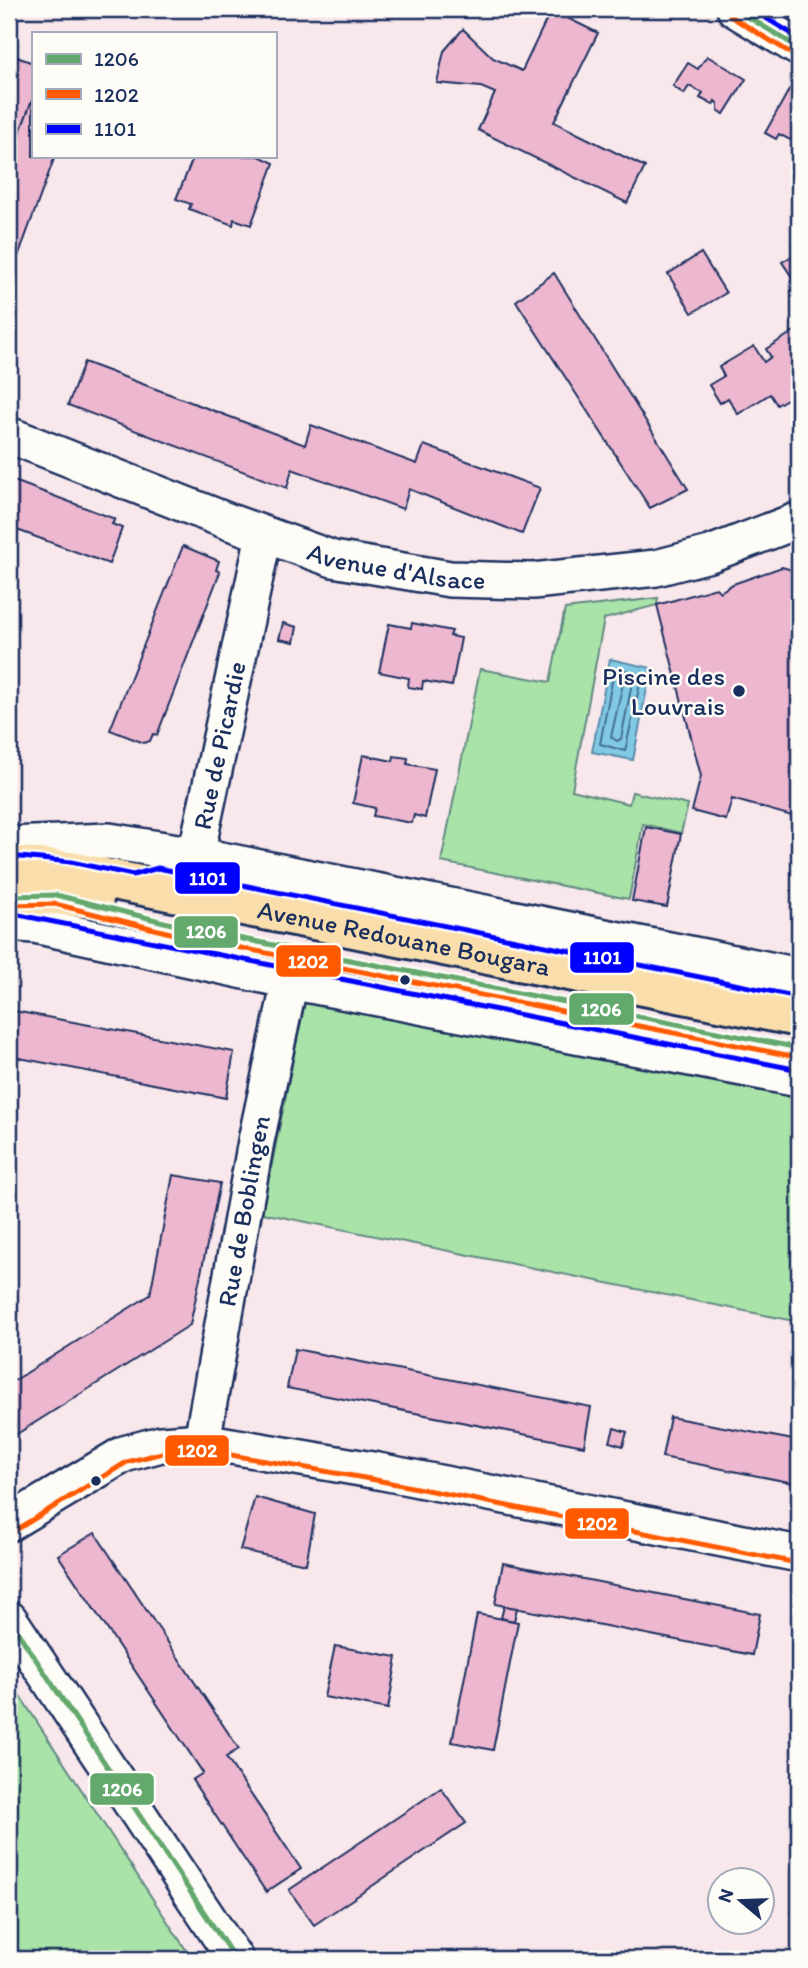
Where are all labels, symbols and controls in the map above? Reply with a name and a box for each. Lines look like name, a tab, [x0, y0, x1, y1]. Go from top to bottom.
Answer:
legend	[32, 32, 276, 158]
text: 1206	[94, 46, 139, 71]
text: 1202	[94, 82, 139, 107]
text: 1101	[94, 116, 136, 141]
street label: Avenue d'Alsace	[303, 535, 486, 596]
street label: Rue de Picardie	[186, 659, 253, 832]
place label: Piscine des Louvrais	[602, 660, 725, 722]
marker: Piscine des Louvrais	[731, 683, 747, 699]
line badge: 1101	[174, 861, 241, 895]
text: 1101	[189, 867, 227, 890]
street label: Avenue Redouane Bougara	[255, 893, 554, 983]
line badge: 1206	[173, 915, 239, 949]
text: 1206	[186, 920, 226, 943]
line badge: 1101	[569, 941, 635, 974]
line badge: 1202	[275, 944, 342, 978]
text: 1101	[583, 946, 621, 969]
text: 1202	[288, 950, 328, 973]
unlabelled marker	[398, 973, 412, 987]
line badge: 1206	[568, 992, 635, 1026]
text: 1206	[581, 998, 621, 1021]
street label: Rue de Boblingen	[211, 1112, 277, 1309]
line badge: 1202	[164, 1434, 230, 1467]
text: 1202	[177, 1439, 217, 1462]
unlabelled marker	[89, 1474, 103, 1488]
line badge: 1202	[564, 1507, 630, 1540]
text: 1202	[577, 1512, 617, 1535]
line badge: 1206	[89, 1772, 155, 1806]
text: 1206	[102, 1778, 142, 1801]
north arrow	[706, 1867, 776, 1937]
text: N	[712, 1886, 738, 1905]

